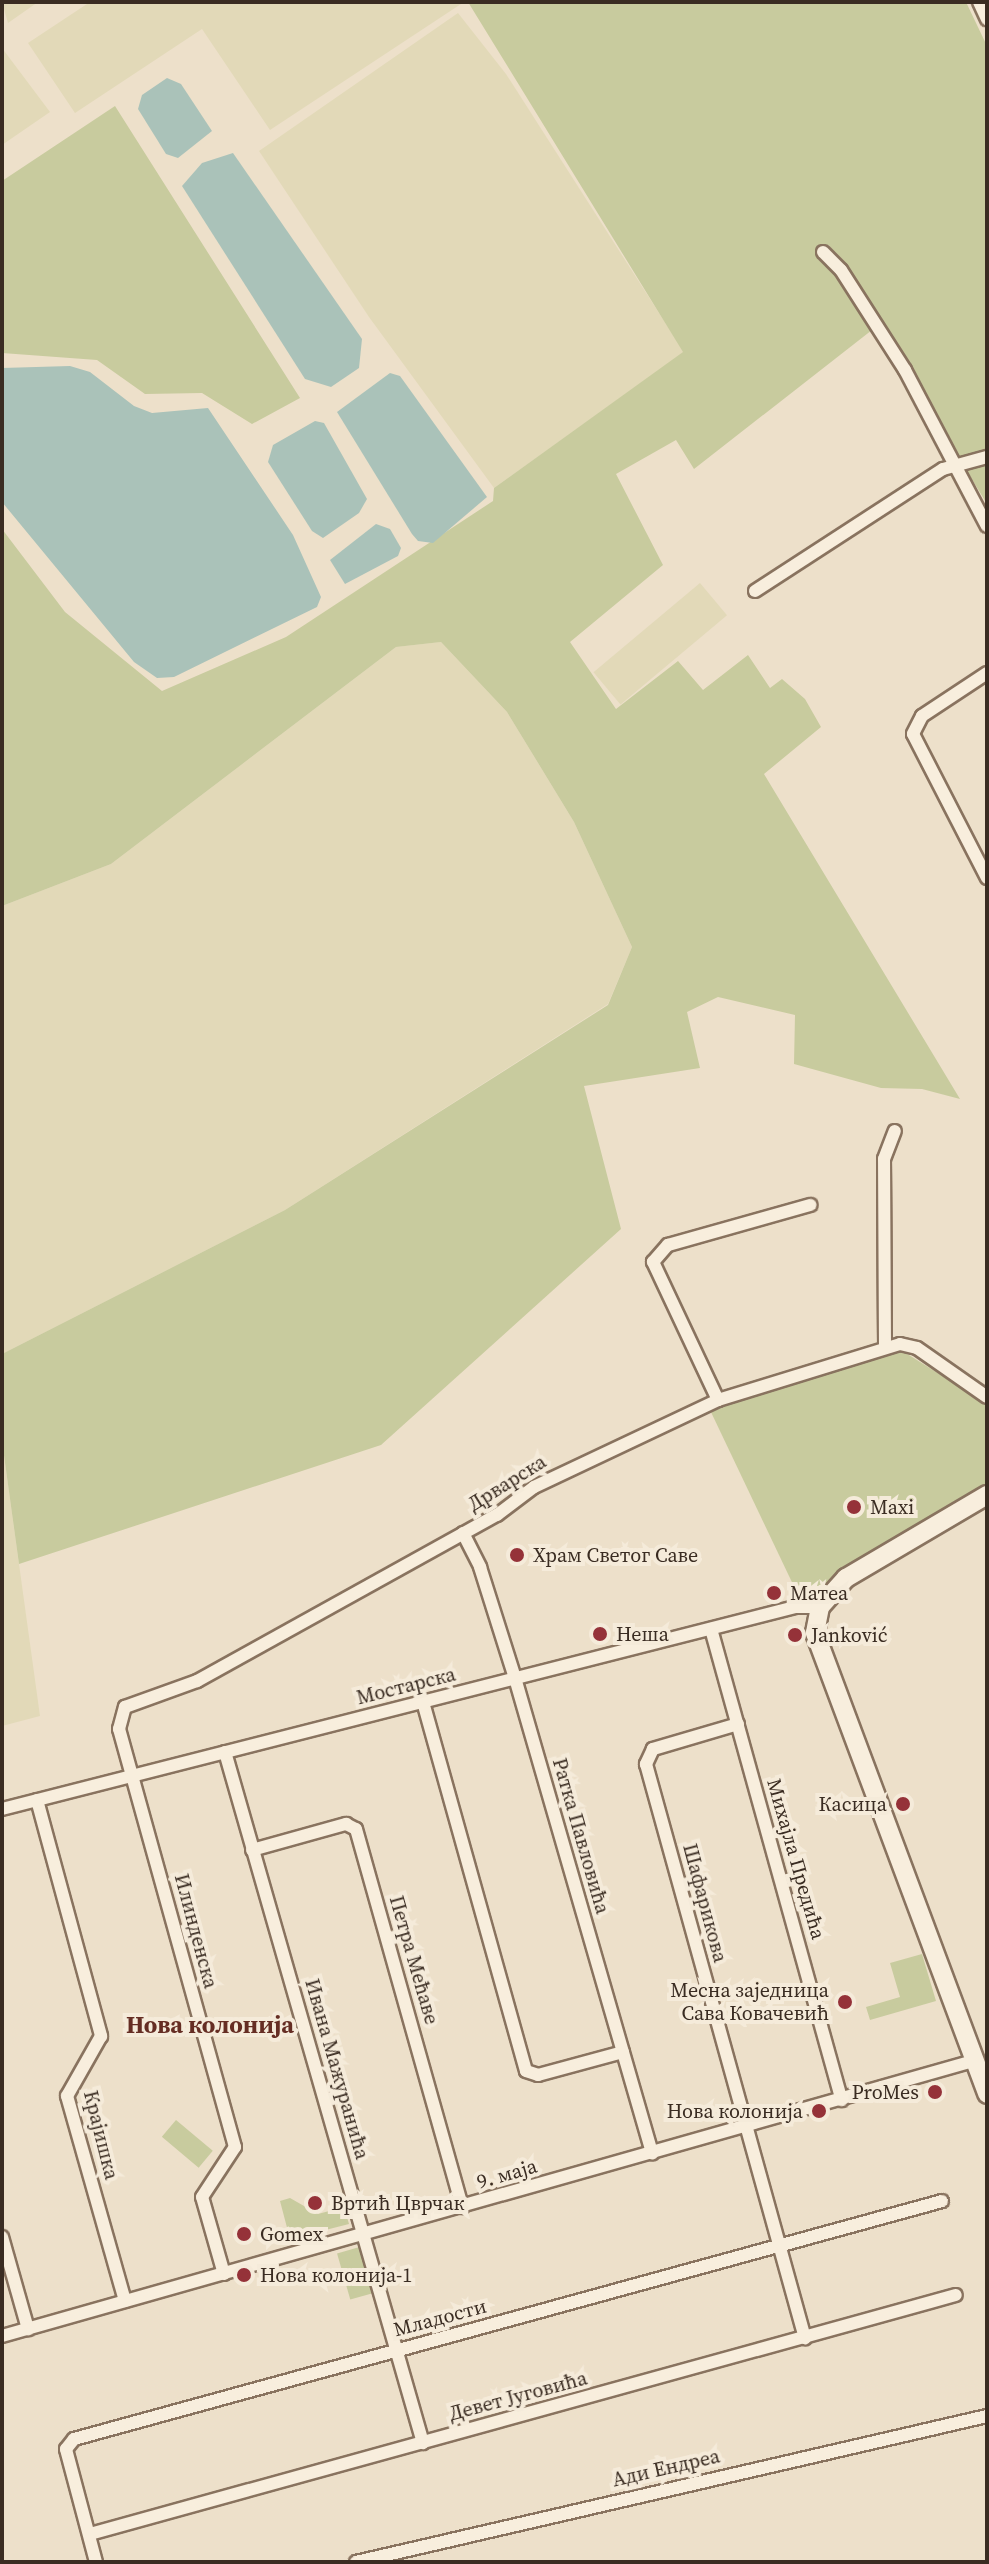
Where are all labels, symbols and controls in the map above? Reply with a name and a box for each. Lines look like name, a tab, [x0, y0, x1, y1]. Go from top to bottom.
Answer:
street label: Дрварска	[463, 1450, 551, 1516]
place label: Maxi	[870, 1495, 914, 1519]
marker: Maxi	[845, 1498, 863, 1516]
place label: Храм Светог Саве	[533, 1543, 698, 1567]
marker: Храм Светог Саве	[508, 1546, 526, 1564]
place label: Матеа	[790, 1581, 848, 1605]
marker: Матеа	[765, 1584, 783, 1602]
place label: Неша	[616, 1622, 669, 1646]
place label: Janković	[811, 1623, 887, 1647]
marker: Неша	[591, 1625, 609, 1643]
marker: Janković	[786, 1626, 804, 1644]
street label: Мостарска	[354, 1662, 458, 1710]
street label: Ратка Павловића	[547, 1755, 615, 1917]
street label: Михајла Предића	[762, 1776, 830, 1942]
place label: Касица	[818, 1792, 887, 1816]
marker: Касица	[894, 1795, 912, 1813]
street label: Шафарикова	[678, 1841, 732, 1965]
street label: Илинденска	[169, 1871, 223, 1991]
street label: Петра Мећаве	[384, 1893, 444, 2027]
street label: Ивана Мажуранића	[300, 1976, 374, 2162]
place label: Месна заједница Сава Ковачевић	[670, 1978, 829, 2025]
marker: Месна заједница Сава Ковачевић	[836, 1993, 854, 2011]
district label: Нова колонија	[126, 2011, 294, 2039]
place label: ProMes	[852, 2080, 919, 2104]
marker: ProMes	[926, 2083, 944, 2101]
street label: Крајишка	[78, 2088, 124, 2182]
place label: Нова колонија	[667, 2099, 803, 2123]
marker: Нова колонија	[810, 2102, 828, 2120]
street label: 9. маја	[474, 2154, 540, 2194]
place label: Вртић Цврчак	[331, 2191, 465, 2215]
marker: Вртић Цврчак	[306, 2194, 324, 2212]
place label: Gomex	[260, 2222, 323, 2246]
marker: Gomex	[235, 2225, 253, 2243]
place label: Нова колонија-1	[260, 2263, 412, 2287]
marker: Нова колонија-1	[235, 2266, 253, 2284]
street label: Младости	[391, 2294, 489, 2342]
street label: Девет Југовића	[446, 2366, 590, 2426]
street label: Ади Ендреа	[610, 2444, 722, 2492]

